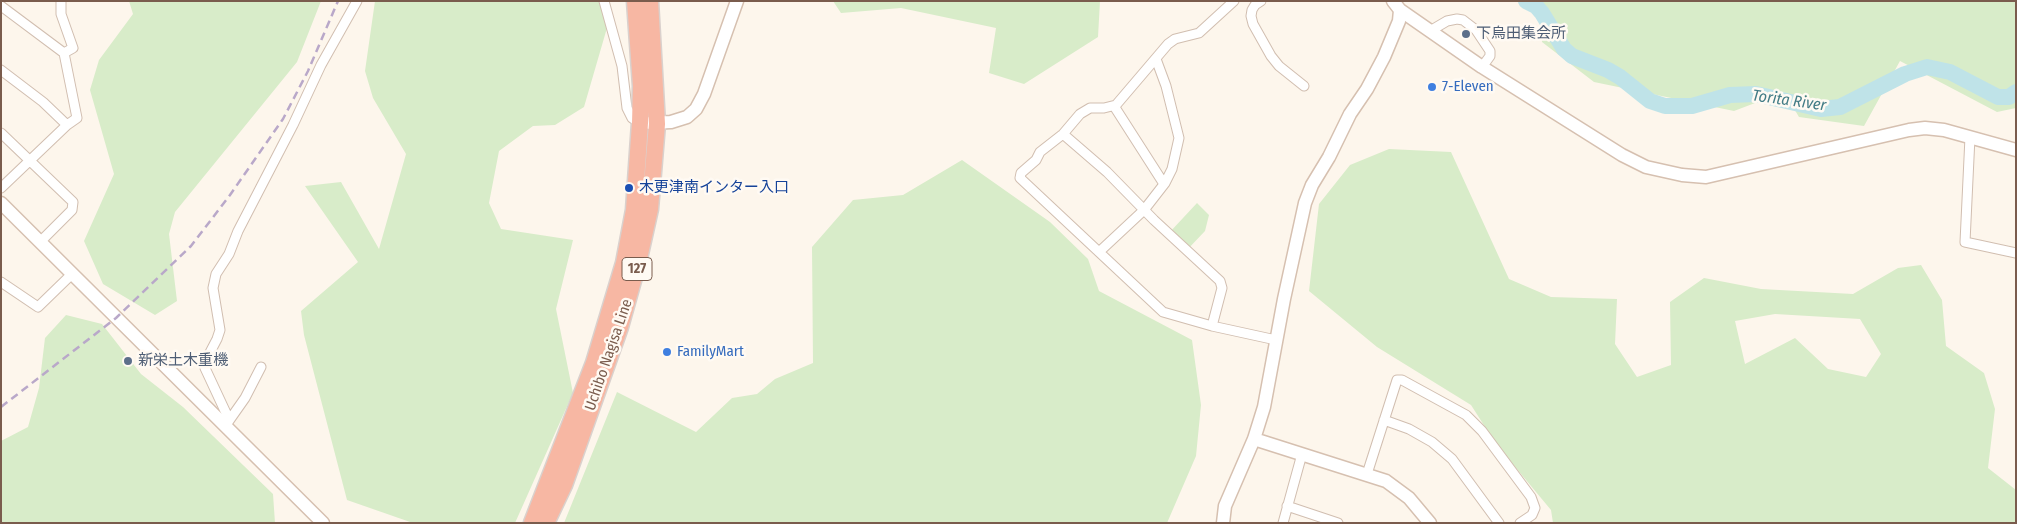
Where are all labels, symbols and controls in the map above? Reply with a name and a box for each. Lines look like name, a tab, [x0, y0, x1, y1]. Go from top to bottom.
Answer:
place label: 下烏田集会所	[1476, 25, 1566, 43]
marker: 下烏田集会所	[1460, 28, 1472, 40]
place label: 7-Eleven	[1442, 78, 1494, 96]
marker: 7-Eleven	[1426, 81, 1438, 93]
water label: Torita River	[1751, 86, 1827, 116]
place label: 木更津南インター入口	[639, 179, 789, 197]
marker: 木更津南インター入口	[623, 182, 635, 194]
road number: 127	[622, 258, 652, 280]
street label: Uchibo Nagisa Line	[582, 297, 636, 413]
place label: FamilyMart	[677, 343, 744, 361]
marker: FamilyMart	[661, 346, 673, 358]
place label: 新栄土木重機	[138, 352, 228, 370]
marker: 新栄土木重機	[122, 355, 134, 367]

